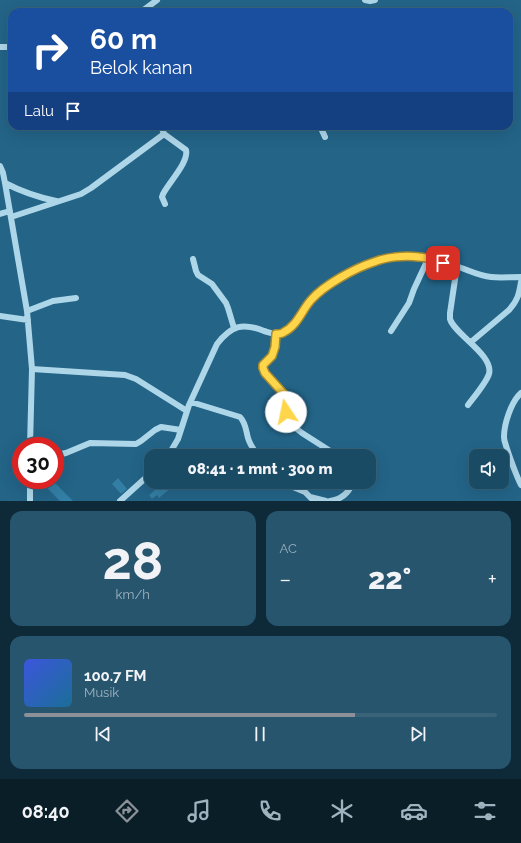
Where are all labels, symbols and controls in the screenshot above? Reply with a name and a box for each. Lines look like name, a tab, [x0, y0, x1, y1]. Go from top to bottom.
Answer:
text: 60 m	[90, 23, 157, 56]
icon: right	[24, 24, 76, 76]
text: Belok kanan	[90, 57, 192, 78]
icon: arrive	[62, 100, 84, 122]
text: Lalu	[24, 102, 54, 120]
pin	[426, 246, 460, 280]
icon: arrive	[432, 252, 454, 274]
position arrow	[265, 391, 307, 433]
speed limit sign: 30	[12, 437, 64, 489]
map controls	[469, 449, 509, 489]
button: sound	[469, 449, 509, 489]
text: 08:41 · 1 mnt · 300 m	[188, 460, 332, 478]
text: 28	[102, 530, 163, 591]
text: AC	[280, 541, 297, 556]
text: 22°	[368, 561, 411, 596]
text: −	[280, 566, 291, 592]
text: +	[488, 566, 497, 592]
text: km/h	[116, 587, 150, 602]
text: 100.7 FM	[84, 667, 147, 685]
text: Musik	[84, 685, 119, 700]
icon: previous	[92, 723, 114, 745]
icon: pause	[249, 723, 271, 745]
icon: next	[407, 723, 429, 745]
icon: directions	[113, 797, 141, 825]
icon: music	[185, 797, 213, 825]
icon: phone	[256, 797, 284, 825]
icon: climate	[328, 797, 356, 825]
icon: car	[400, 797, 428, 825]
icon: filters	[471, 797, 499, 825]
text: 08:40	[22, 801, 70, 822]

